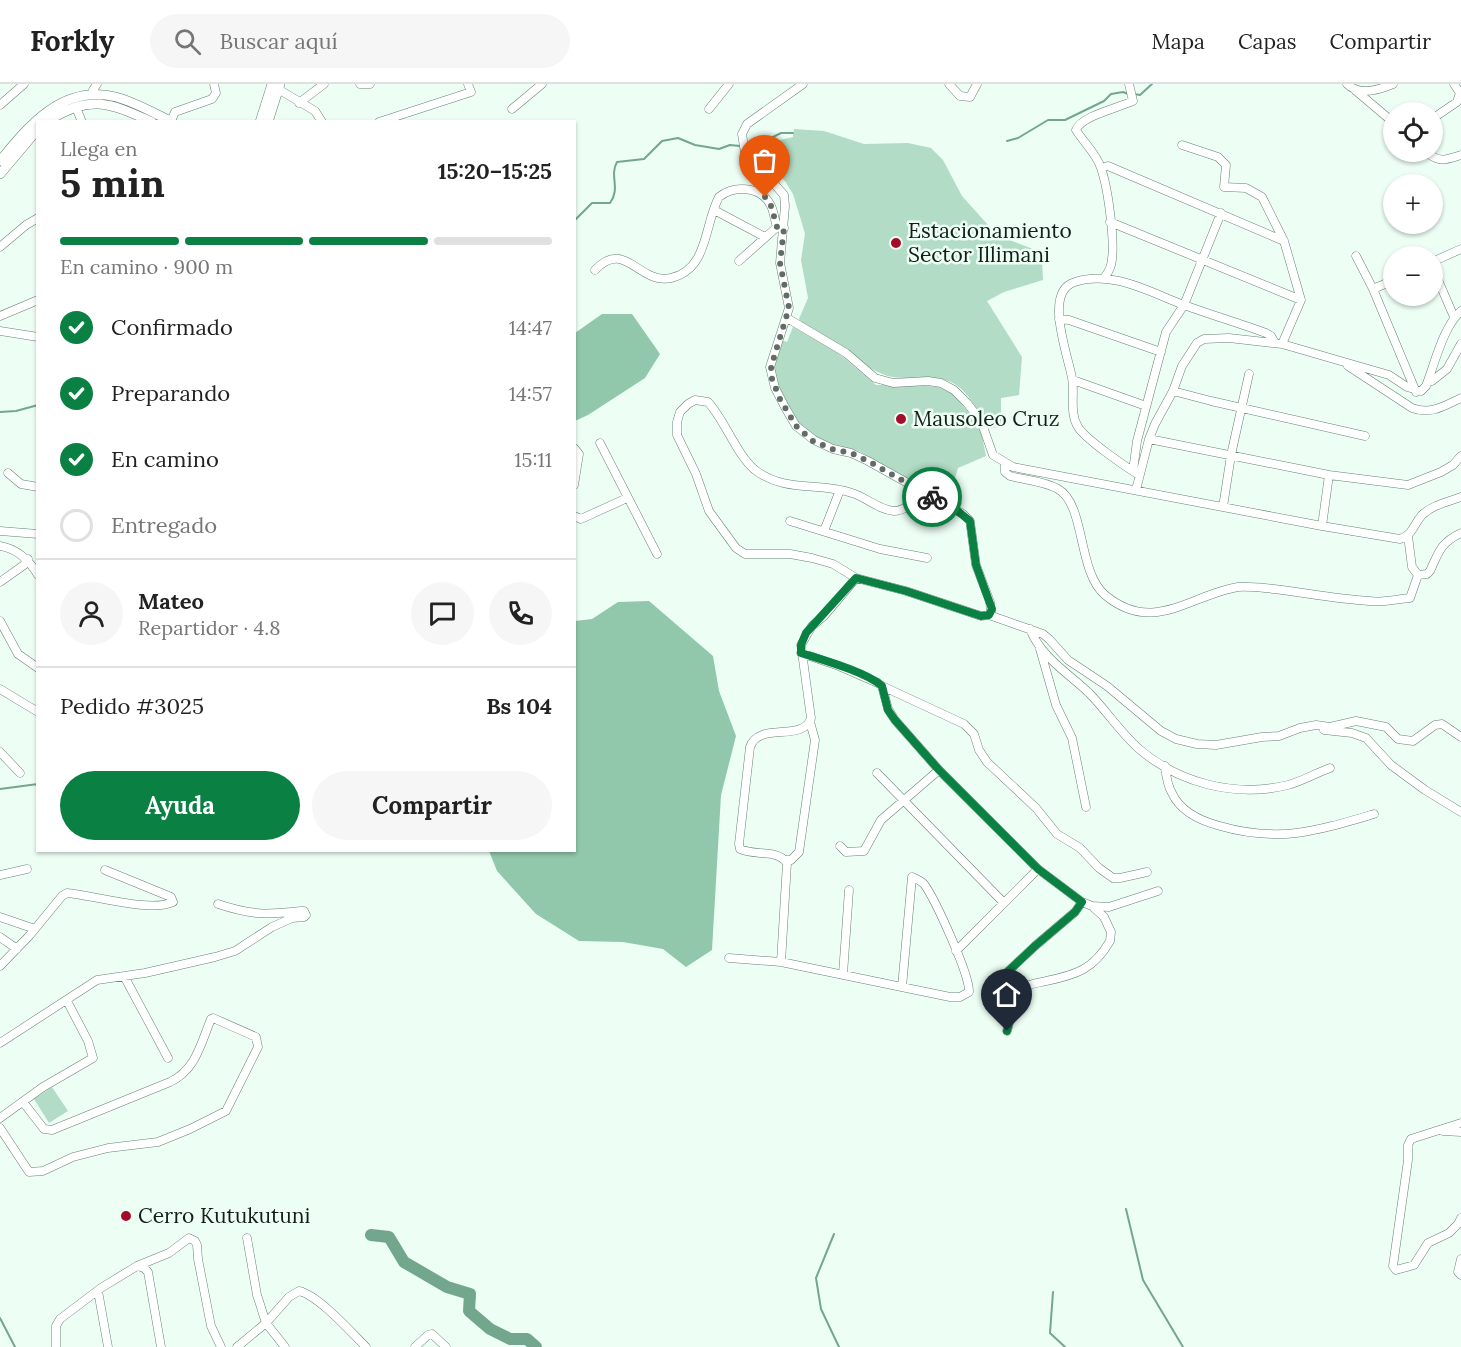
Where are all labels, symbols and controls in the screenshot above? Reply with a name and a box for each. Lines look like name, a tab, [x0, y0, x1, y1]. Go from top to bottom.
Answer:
search box	[150, 14, 570, 68]
text: Forkly	[30, 23, 114, 59]
icon: search	[171, 25, 204, 58]
text: Buscar aquí	[219, 27, 338, 55]
text: Mapa	[1151, 28, 1205, 55]
text: Capas	[1238, 28, 1297, 55]
text: Compartir	[1330, 28, 1431, 55]
map controls	[1383, 102, 1443, 306]
button: locate	[1383, 102, 1443, 162]
pin	[739, 135, 790, 197]
text: Llega en	[60, 136, 137, 161]
icon: bag	[748, 144, 781, 177]
text: 15:20–15:25	[438, 157, 552, 185]
text: 5 min	[60, 158, 165, 208]
button: +	[1383, 174, 1443, 234]
place label: Estacionamiento Sector Illimani	[908, 217, 1072, 268]
marker: Estacionamiento Sector Illimani	[889, 236, 903, 250]
button: −	[1383, 246, 1443, 306]
text: En camino · 900 m	[60, 254, 233, 279]
icon: check	[60, 311, 93, 344]
text: Confirmado	[111, 313, 233, 341]
text: 14:47	[509, 315, 552, 340]
icon: check	[60, 377, 93, 410]
text: Preparando	[111, 379, 230, 407]
text: 14:57	[509, 381, 552, 406]
place label: Mausoleo Cruz	[913, 405, 1059, 432]
marker: Mausoleo Cruz	[894, 412, 908, 426]
icon: check	[60, 443, 93, 476]
text: En camino	[111, 445, 219, 473]
text: 15:11	[514, 447, 552, 472]
courier	[902, 467, 962, 527]
icon: bike	[916, 481, 949, 514]
text: Entregado	[111, 511, 217, 539]
button: person	[60, 582, 123, 645]
button: chat	[411, 582, 474, 645]
button: phone	[489, 582, 552, 645]
text: Mateo	[138, 587, 204, 615]
text: Repartidor · 4.8	[138, 615, 281, 640]
text: Pedido #3025	[60, 692, 204, 720]
text: Bs 104	[486, 692, 552, 720]
button: Ayuda	[60, 771, 300, 840]
button: Compartir	[312, 771, 552, 840]
pin	[981, 969, 1032, 1031]
icon: home	[990, 978, 1023, 1011]
place label: Cerro Kutukutuni	[138, 1202, 310, 1229]
marker: Cerro Kutukutuni	[119, 1209, 133, 1223]

